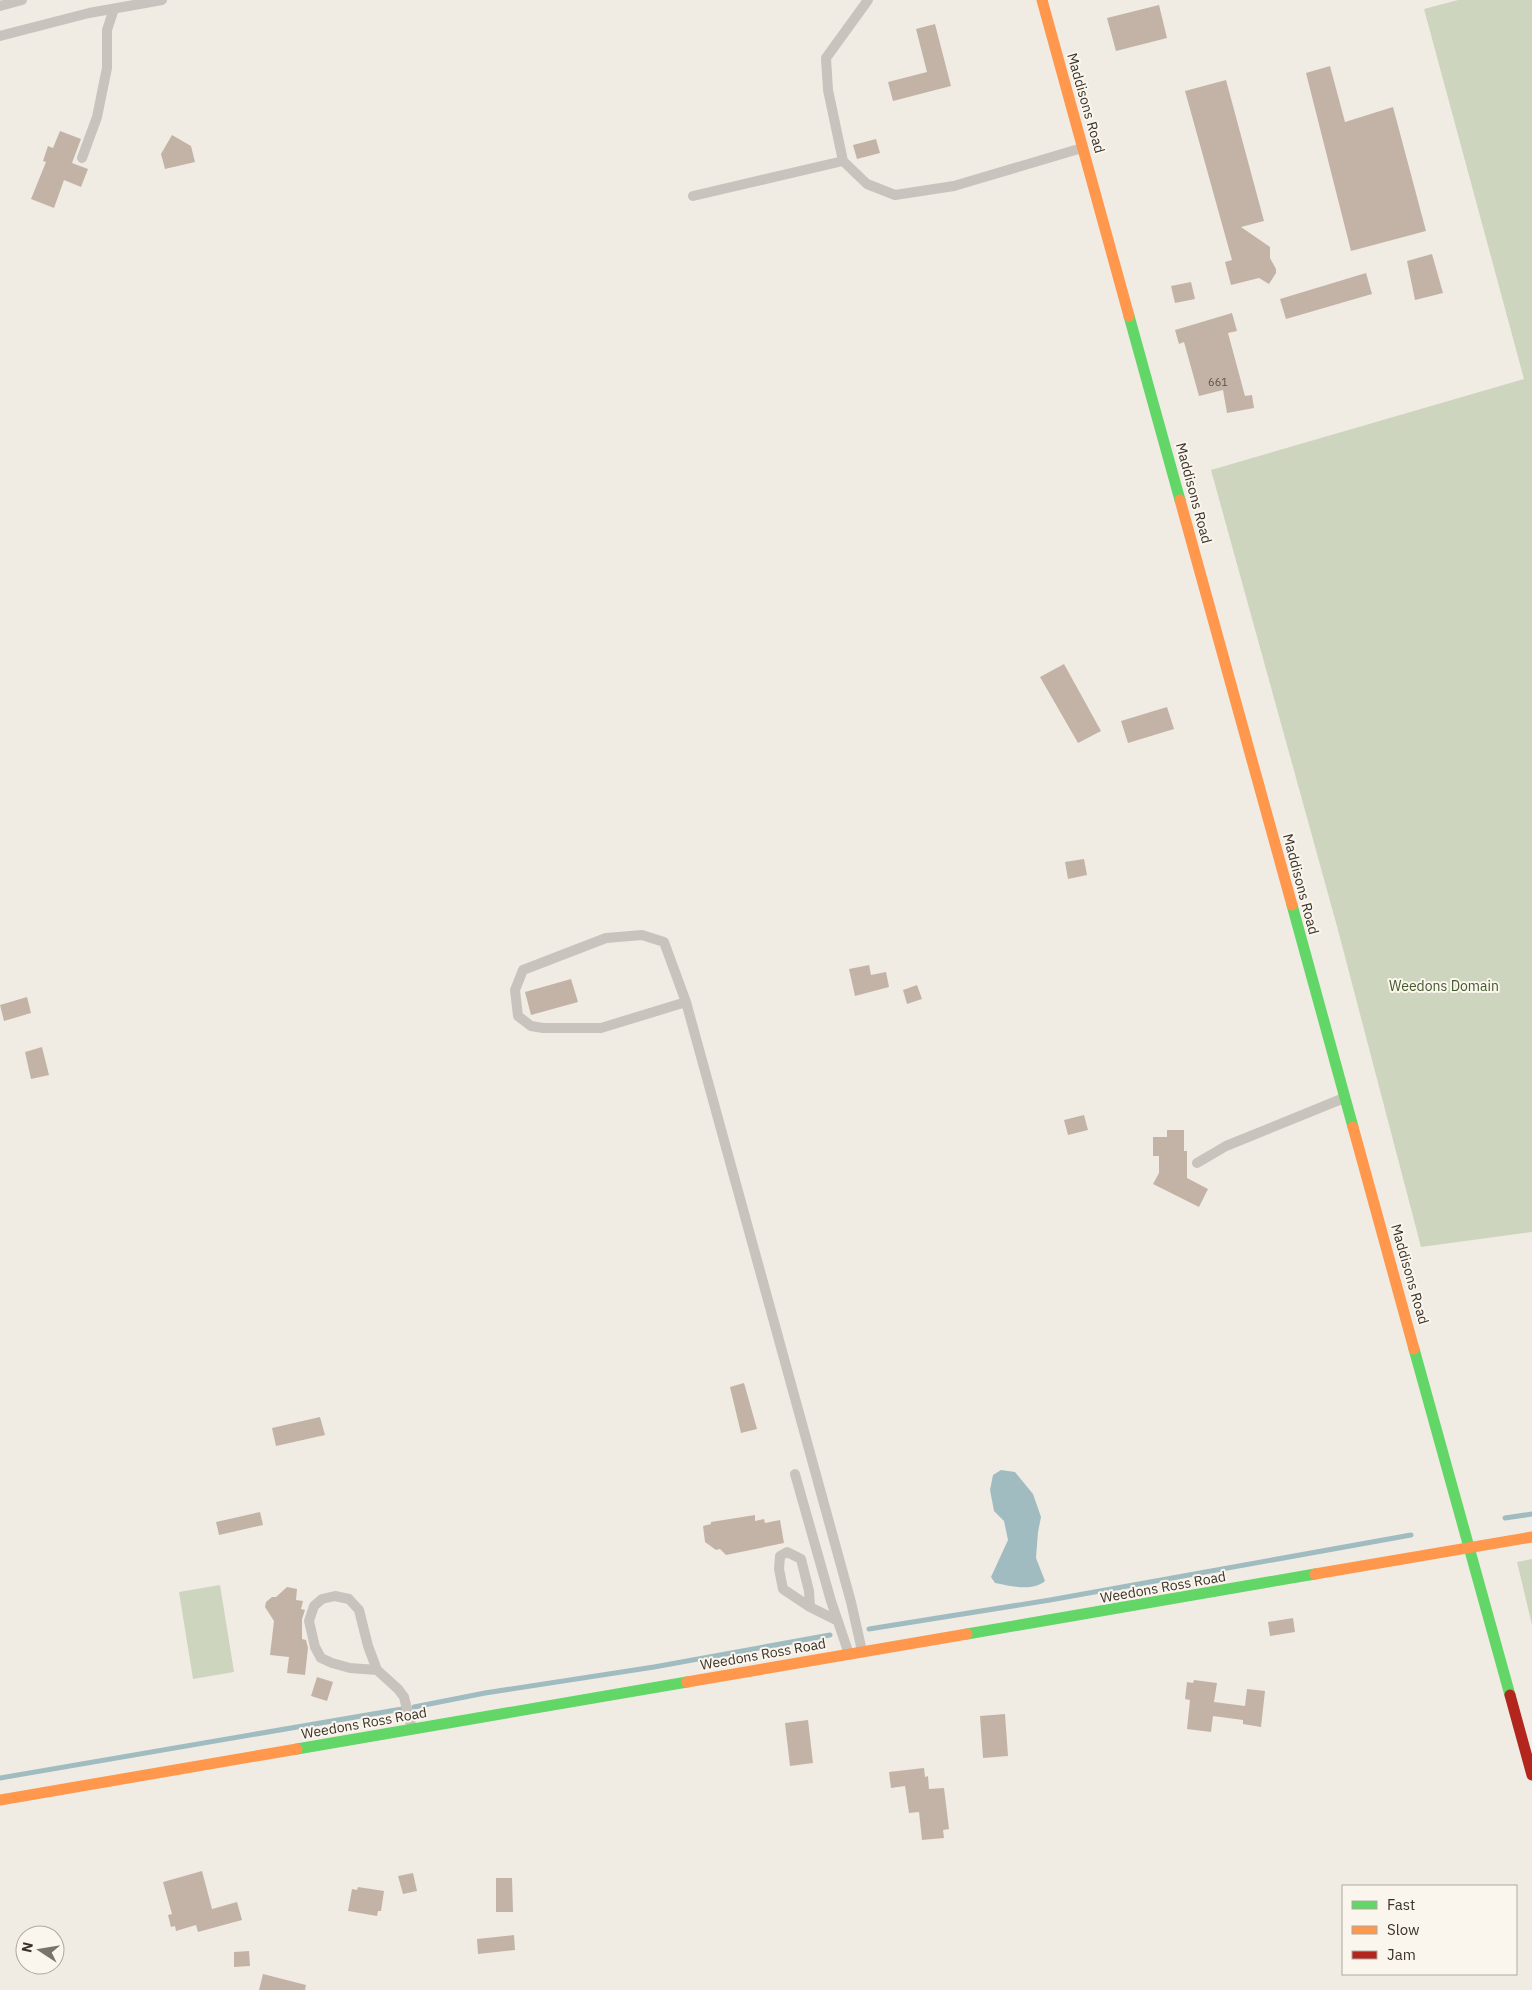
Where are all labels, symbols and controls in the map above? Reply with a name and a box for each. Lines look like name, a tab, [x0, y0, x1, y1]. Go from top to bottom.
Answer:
street label: Maddisons Road	[1063, 51, 1109, 155]
house number: 661	[1208, 375, 1228, 389]
street label: Maddisons Road	[1172, 441, 1216, 545]
street label: Maddisons Road	[1279, 832, 1323, 936]
park label: Weedons Domain	[1389, 977, 1499, 995]
street label: Maddisons Road	[1387, 1222, 1433, 1326]
street label: Weedons Ross Road	[1099, 1567, 1227, 1607]
street label: Weedons Ross Road	[699, 1634, 827, 1674]
street label: Weedons Ross Road	[300, 1703, 428, 1743]
legend	[1342, 1885, 1517, 1975]
text: Fast	[1387, 1895, 1415, 1914]
text: Slow	[1387, 1920, 1420, 1939]
north arrow	[15, 1925, 65, 1975]
text: N	[17, 1940, 37, 1954]
text: Jam	[1387, 1945, 1416, 1964]

